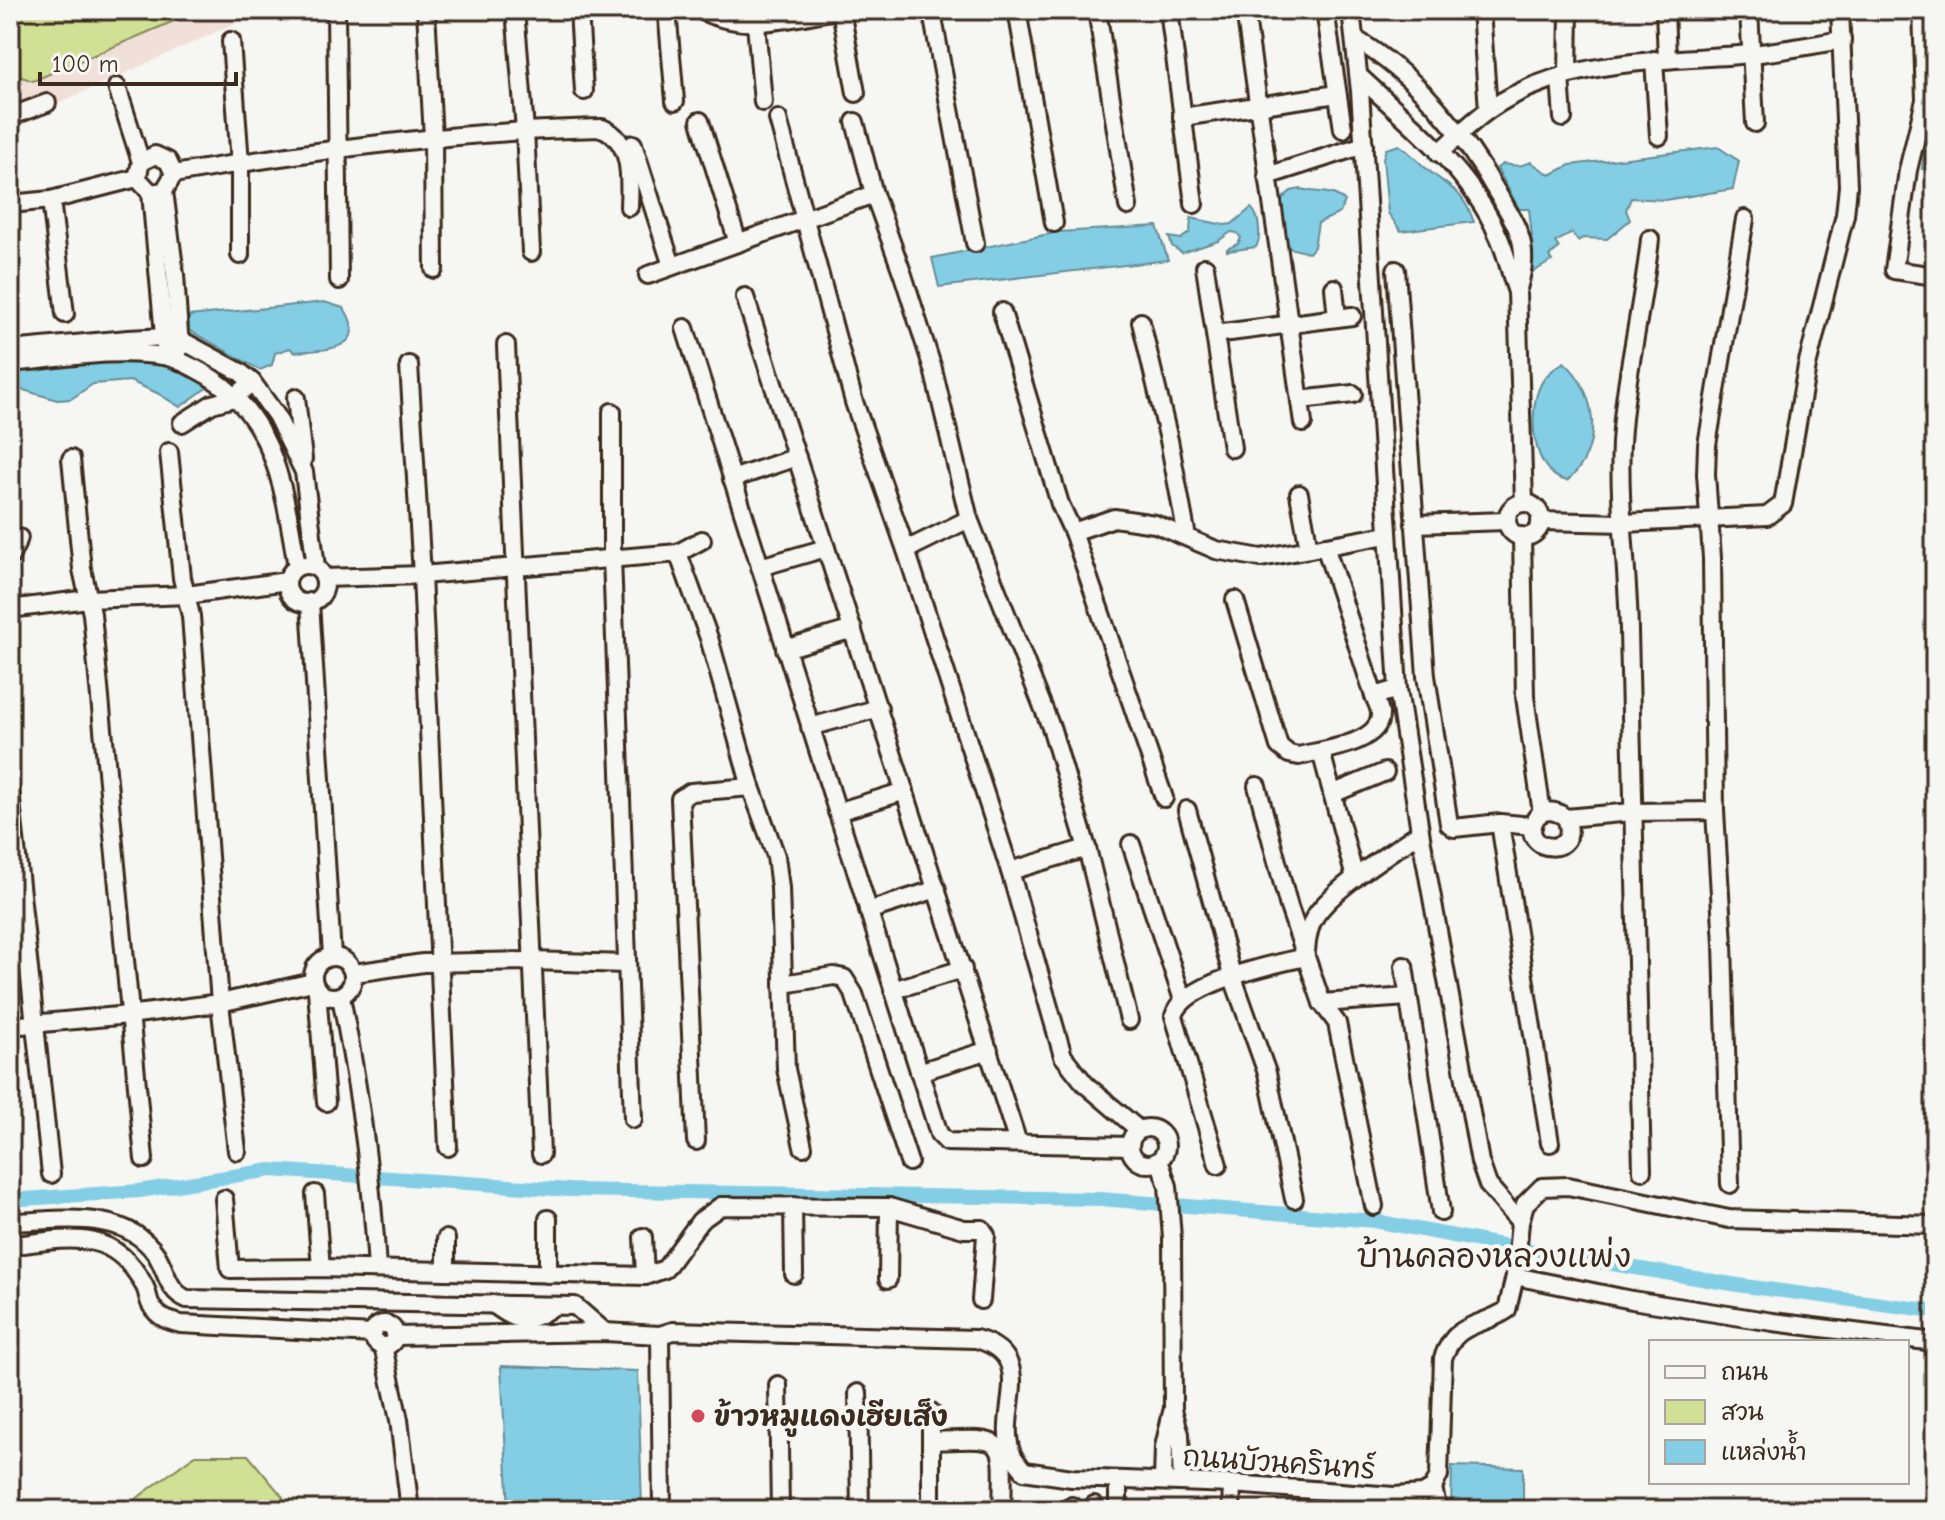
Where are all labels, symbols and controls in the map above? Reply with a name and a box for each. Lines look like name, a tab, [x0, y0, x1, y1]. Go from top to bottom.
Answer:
scale bar	[40, 36, 236, 86]
text: 100 m	[52, 50, 119, 78]
district label: บ้านคลองหลวงแพ่ง	[1357, 1235, 1631, 1275]
legend	[1649, 1340, 1909, 1484]
text: ถนน	[1721, 1358, 1768, 1386]
place label: ข้าวหมูแดงเฮียเส็ง	[714, 1398, 948, 1437]
text: สวน	[1721, 1398, 1764, 1426]
marker: ข้าวหมูแดงเฮียเส็ง	[689, 1407, 707, 1425]
text: แหล่งน้ำ	[1721, 1429, 1807, 1466]
street label: ถนนบัวนครินทร์	[1181, 1436, 1377, 1486]

